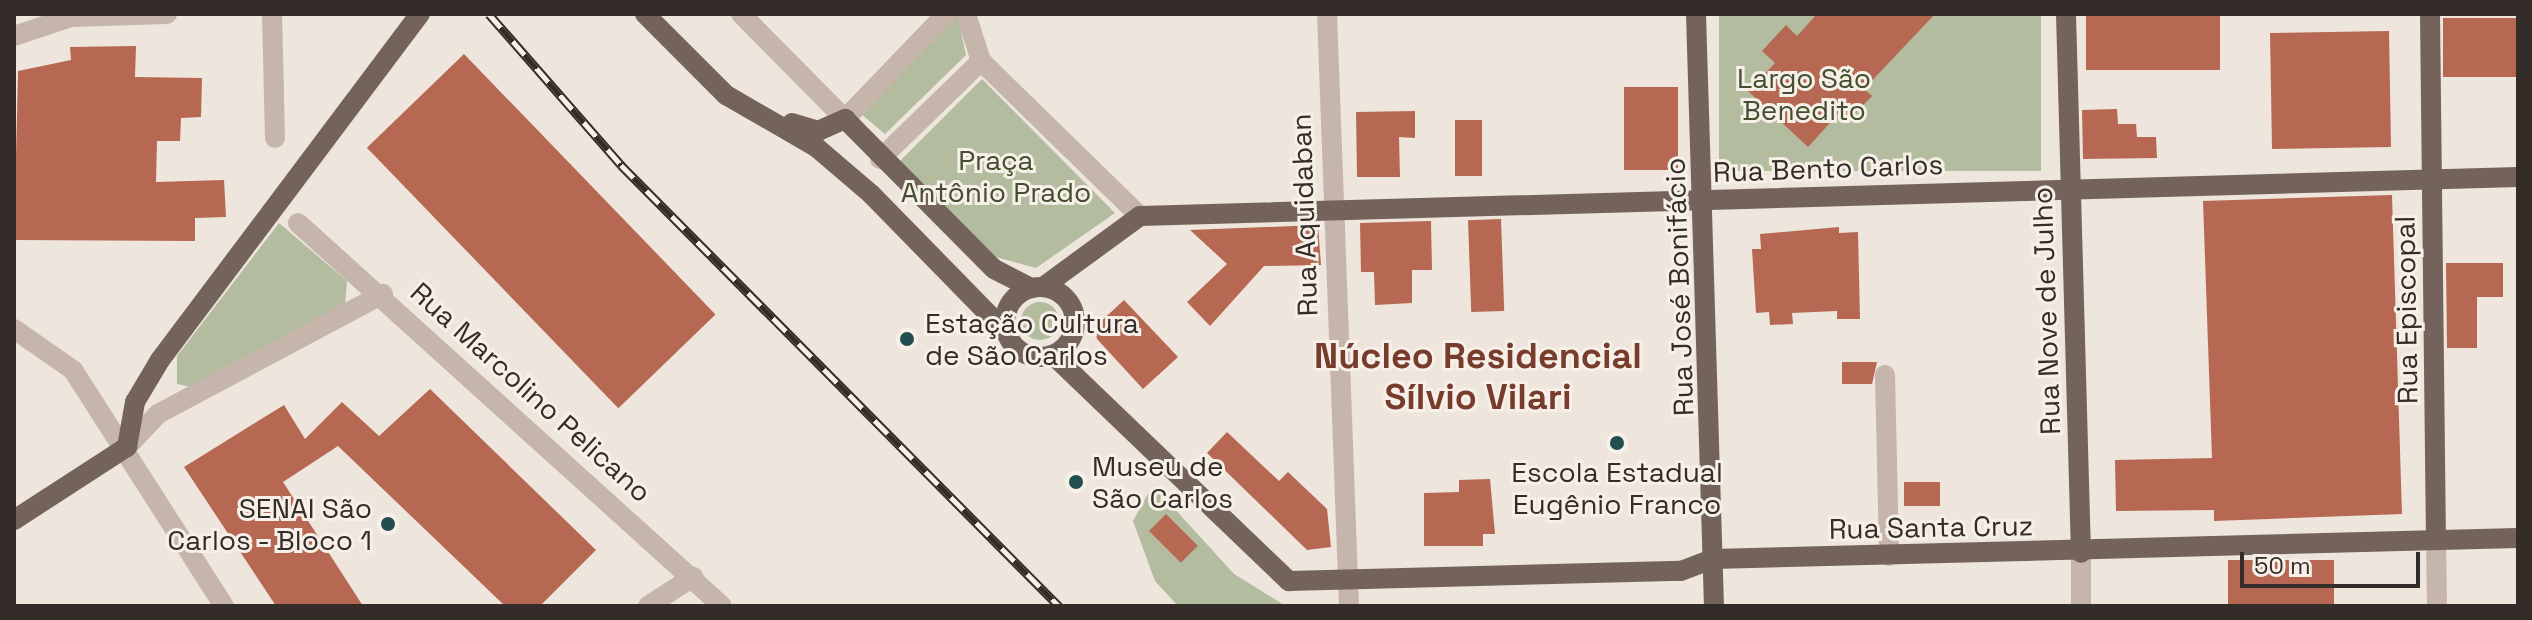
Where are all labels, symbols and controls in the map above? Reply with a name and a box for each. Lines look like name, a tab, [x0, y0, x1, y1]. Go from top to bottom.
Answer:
park label: Largo São Benedito	[1737, 61, 1871, 127]
street label: Rua Aquidaban	[1284, 113, 1324, 317]
park label: Praça Antônio Prado	[901, 143, 1091, 209]
street label: Rua Bento Carlos	[1712, 147, 1944, 189]
street label: Rua José Bonifácio	[1658, 157, 1700, 417]
street label: Rua Nove de Julho	[2025, 187, 2067, 435]
street label: Rua Episcopal	[2388, 215, 2424, 405]
street label: Rua Marcolino Pelicano	[404, 275, 658, 509]
place label: Estação Cultura de São Carlos	[925, 306, 1139, 372]
marker: Estação Cultura de São Carlos	[896, 328, 918, 350]
district label: Núcleo Residencial Sílvio Vilari	[1314, 334, 1642, 419]
marker: Escola Estadual Eugênio Franco	[1608, 434, 1626, 452]
place label: Museu de São Carlos	[1092, 449, 1233, 515]
place label: Escola Estadual Eugênio Franco	[1511, 455, 1723, 521]
marker: Museu de São Carlos	[1067, 473, 1085, 491]
place label: SENAI São Carlos - Bloco 1	[166, 491, 372, 557]
street label: Rua Santa Cruz	[1828, 508, 2034, 546]
marker: SENAI São Carlos - Bloco 1	[379, 515, 397, 533]
scale bar	[2244, 536, 2424, 586]
text: 50 m	[2254, 550, 2311, 581]

